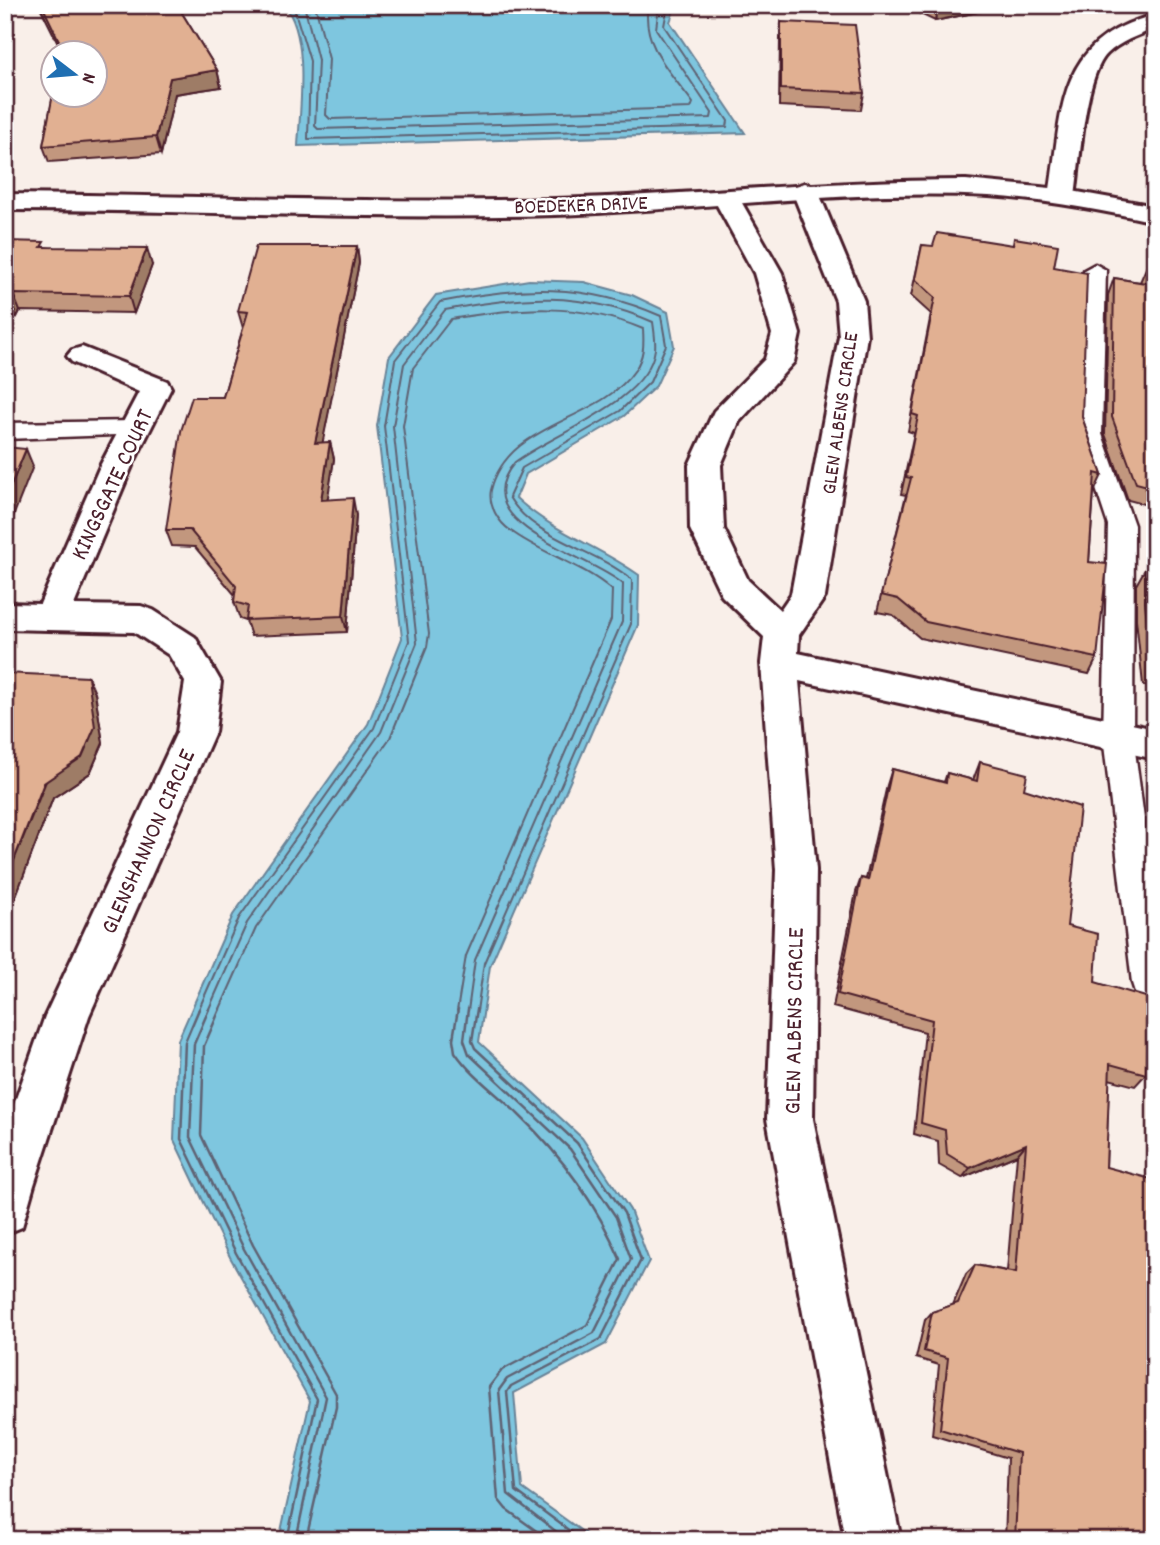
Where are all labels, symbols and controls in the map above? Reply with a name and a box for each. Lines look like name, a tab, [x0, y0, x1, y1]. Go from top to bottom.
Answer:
north arrow	[38, 38, 108, 108]
text: N	[73, 69, 101, 86]
street label: BOEDEKER DRIVE	[514, 190, 649, 224]
street label: GLEN ALBENS CIRCLE	[816, 330, 868, 496]
street label: KINGSGATE COURT	[64, 404, 164, 566]
street label: GLENSHANNON CIRCLE	[94, 744, 206, 940]
street label: GLEN ALBENS CIRCLE	[777, 927, 815, 1115]

